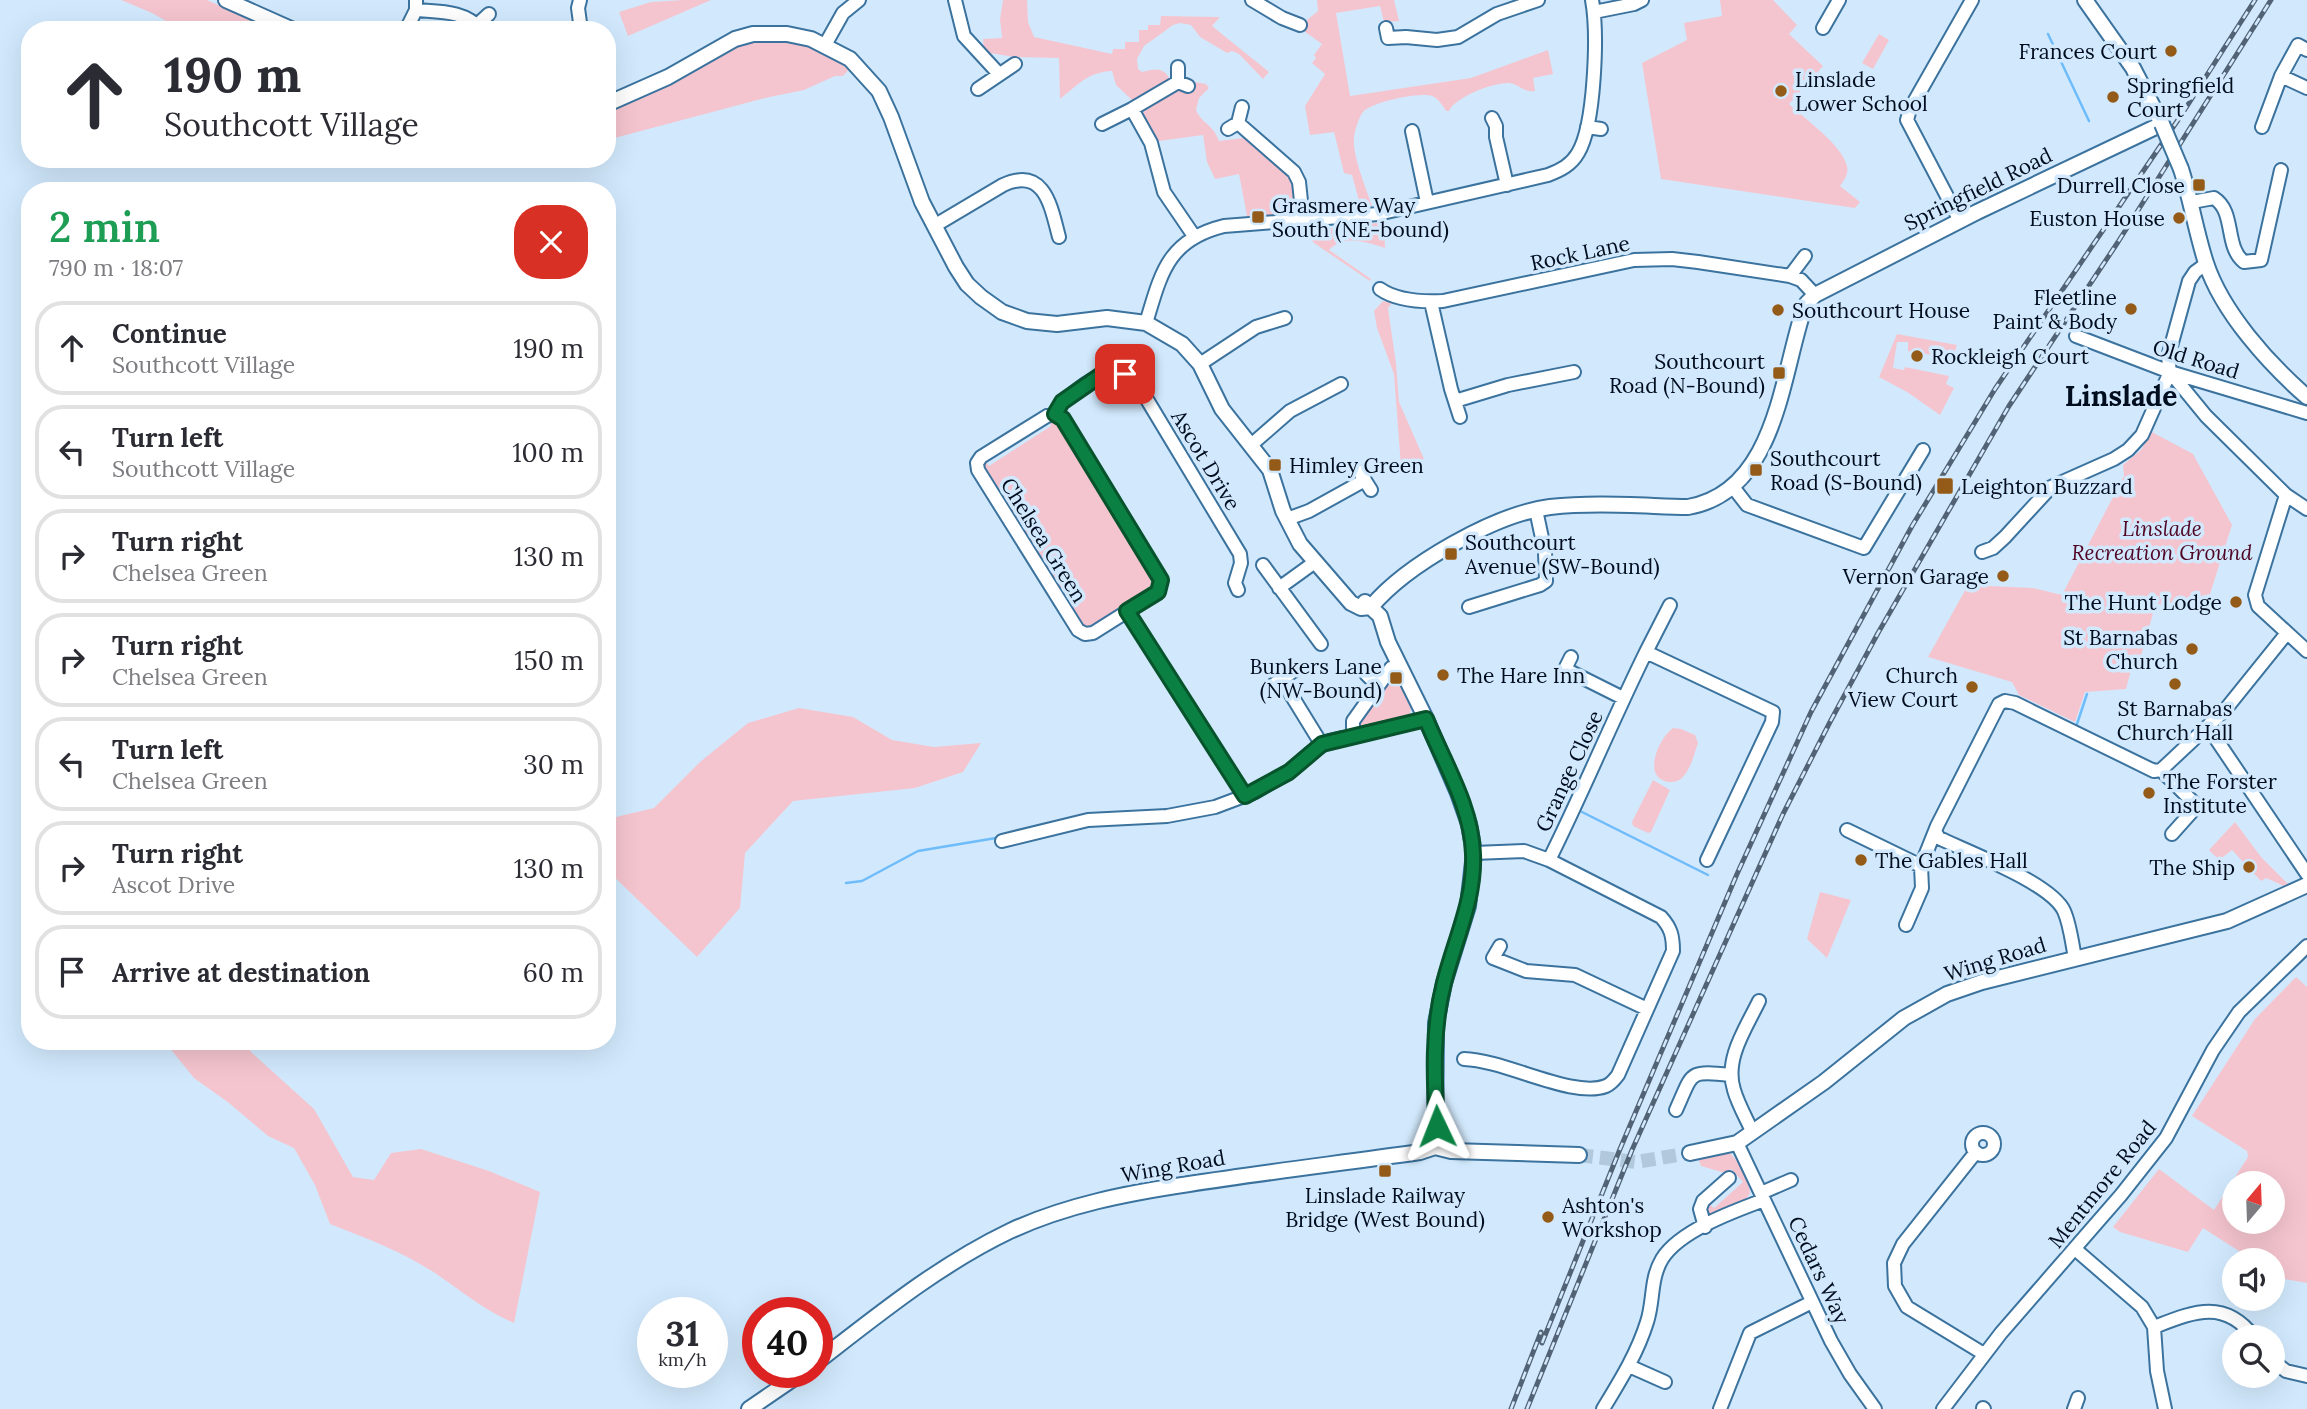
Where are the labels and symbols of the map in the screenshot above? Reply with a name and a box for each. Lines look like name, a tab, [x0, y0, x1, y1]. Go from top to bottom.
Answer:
place label: Frances Court	[2019, 38, 2158, 65]
marker: Frances Court	[2163, 43, 2179, 59]
place label: Linslade Lower School	[1795, 66, 1928, 117]
place label: Springfield Court	[2127, 72, 2234, 123]
marker: Linslade Lower School	[1773, 83, 1789, 99]
marker: Springfield Court	[2105, 89, 2121, 105]
street label: Springfield Road	[1900, 141, 2056, 237]
place label: Durrell Close	[2057, 172, 2185, 199]
marker: Durrell Close	[2191, 177, 2207, 193]
place label: Grasmere Way South (NE-bound)	[1272, 192, 1449, 243]
place label: Euston House	[2029, 205, 2165, 232]
marker: Grasmere Way South (NE-bound)	[1250, 209, 1266, 225]
marker: Euston House	[2171, 210, 2187, 226]
street label: Rock Lane	[1528, 229, 1632, 277]
place label: Fleetline Paint & Body	[1992, 284, 2117, 335]
place label: Southcourt House	[1792, 297, 1970, 324]
marker: Fleetline Paint & Body	[2123, 301, 2139, 317]
marker: Southcourt House	[1770, 302, 1786, 318]
street label: Old Road	[2149, 333, 2243, 385]
place label: Rockleigh Court	[1931, 343, 2090, 370]
pin	[1095, 344, 1155, 404]
place label: Southcourt Road (N-Bound)	[1609, 348, 1766, 399]
marker: Rockleigh Court	[1909, 348, 1925, 364]
marker: Southcourt Road (N-Bound)	[1771, 365, 1787, 381]
district label: Linslade	[2065, 378, 2177, 414]
street label: Ascot Drive	[1165, 404, 1247, 515]
place label: Southcourt Road (S-Bound)	[1770, 445, 1922, 496]
place label: Himley Green	[1289, 452, 1424, 479]
marker: Himley Green	[1267, 457, 1283, 473]
marker: Southcourt Road (S-Bound)	[1748, 462, 1764, 478]
street label: Chelsea Green	[995, 473, 1093, 608]
place label: Leighton Buzzard	[1961, 473, 2133, 500]
marker: Leighton Buzzard	[1935, 476, 1955, 496]
park label: Linslade Recreation Ground	[2072, 515, 2253, 566]
place label: Southcourt Avenue (SW-Bound)	[1464, 529, 1660, 580]
marker: Southcourt Avenue (SW-Bound)	[1443, 546, 1459, 562]
place label: Vernon Garage	[1842, 563, 1989, 590]
marker: Vernon Garage	[1995, 568, 2011, 584]
place label: The Hunt Lodge	[2064, 589, 2222, 616]
marker: The Hunt Lodge	[2228, 594, 2244, 610]
place label: St Barnabas Church	[2063, 624, 2178, 675]
marker: St Barnabas Church	[2184, 641, 2200, 657]
place label: Bunkers Lane (NW-Bound)	[1249, 653, 1382, 704]
place label: The Hare Inn	[1457, 662, 1585, 689]
place label: Church View Court	[1847, 662, 1959, 713]
marker: The Hare Inn	[1435, 667, 1451, 683]
marker: Bunkers Lane (NW-Bound)	[1388, 670, 1404, 686]
marker: St Barnabas Church Hall	[2167, 676, 2183, 692]
marker: Church View Court	[1964, 679, 1980, 695]
place label: St Barnabas Church Hall	[2117, 695, 2233, 746]
street label: Grange Close	[1529, 706, 1609, 836]
place label: The Forster Institute	[2163, 768, 2277, 819]
marker: The Forster Institute	[2141, 785, 2157, 801]
place label: The Gables Hall	[1875, 847, 2028, 874]
marker: The Gables Hall	[1853, 852, 1869, 868]
place label: The Ship	[2149, 854, 2235, 881]
marker: The Ship	[2241, 859, 2257, 875]
street label: Wing Road	[1941, 931, 2049, 987]
position arrow	[1400, 1089, 1474, 1163]
street label: Mentmore Road	[2042, 1115, 2162, 1253]
street label: Wing Road	[1119, 1144, 1227, 1188]
marker: Linslade Railway Bridge (West Bound)	[1377, 1163, 1393, 1179]
north arrow	[2222, 1171, 2286, 1234]
place label: Linslade Railway Bridge (West Bound)	[1285, 1182, 1485, 1233]
place label: Ashton's Workshop	[1561, 1192, 1662, 1243]
marker: Ashton's Workshop	[1540, 1209, 1556, 1225]
street label: Cedars Way	[1782, 1212, 1856, 1328]
speed limit sign: 40	[742, 1297, 833, 1388]

